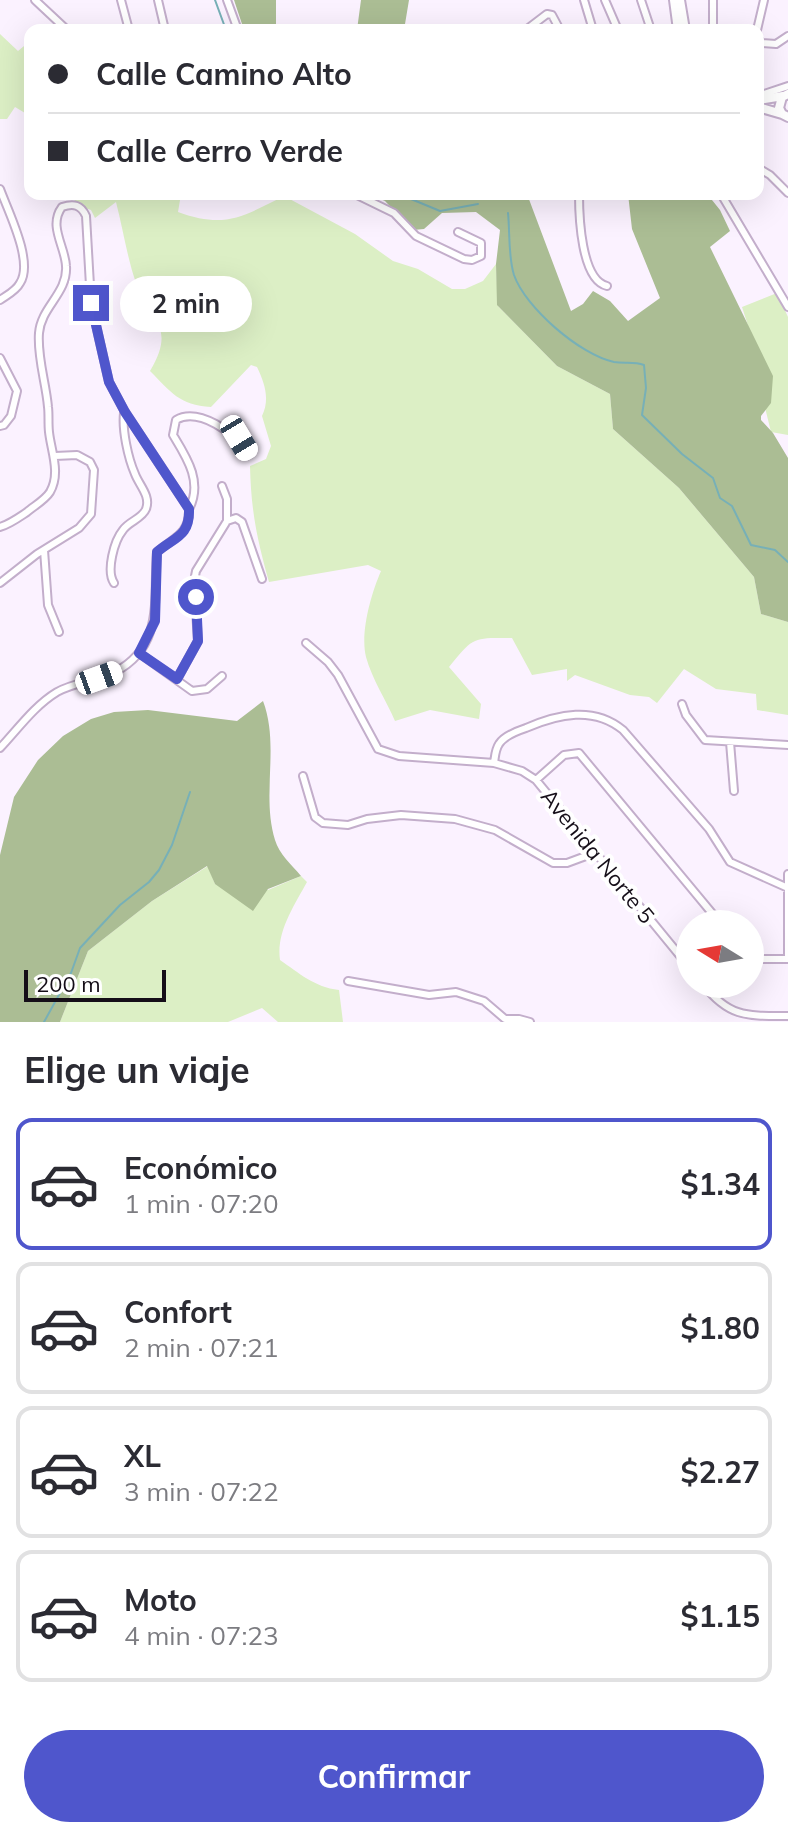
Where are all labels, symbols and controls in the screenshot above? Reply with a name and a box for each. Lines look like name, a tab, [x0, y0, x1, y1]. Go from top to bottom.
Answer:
text: Calle Camino Alto	[96, 55, 352, 93]
text: Calle Cerro Verde	[96, 132, 343, 170]
callout: 2 min	[119, 275, 251, 331]
route end	[73, 285, 109, 321]
text: 2 min	[152, 287, 220, 320]
car	[216, 411, 262, 465]
route start	[178, 579, 214, 615]
car	[72, 659, 126, 697]
street label: Avenida Norte 5	[535, 783, 661, 929]
north arrow	[676, 910, 764, 998]
map controls	[676, 910, 764, 998]
scale bar	[24, 966, 166, 1002]
text: 200 m	[36, 970, 101, 998]
text: Elige un viaje	[24, 1047, 250, 1092]
icon: car	[28, 1148, 100, 1220]
text: Económico	[124, 1149, 278, 1187]
text: $1.34	[681, 1165, 760, 1203]
text: 1 min · 07:20	[124, 1187, 279, 1220]
icon: car	[28, 1292, 100, 1364]
text: Confort	[124, 1293, 232, 1331]
text: $1.80	[681, 1309, 760, 1347]
text: 2 min · 07:21	[124, 1331, 279, 1364]
icon: car	[28, 1436, 100, 1508]
text: XL	[124, 1437, 161, 1475]
text: $2.27	[681, 1453, 760, 1491]
text: 3 min · 07:22	[124, 1475, 279, 1508]
icon: car	[28, 1580, 100, 1652]
text: Moto	[124, 1581, 197, 1619]
text: $1.15	[681, 1597, 760, 1635]
text: 4 min · 07:23	[124, 1619, 279, 1652]
button: Confirmar	[24, 1730, 764, 1822]

